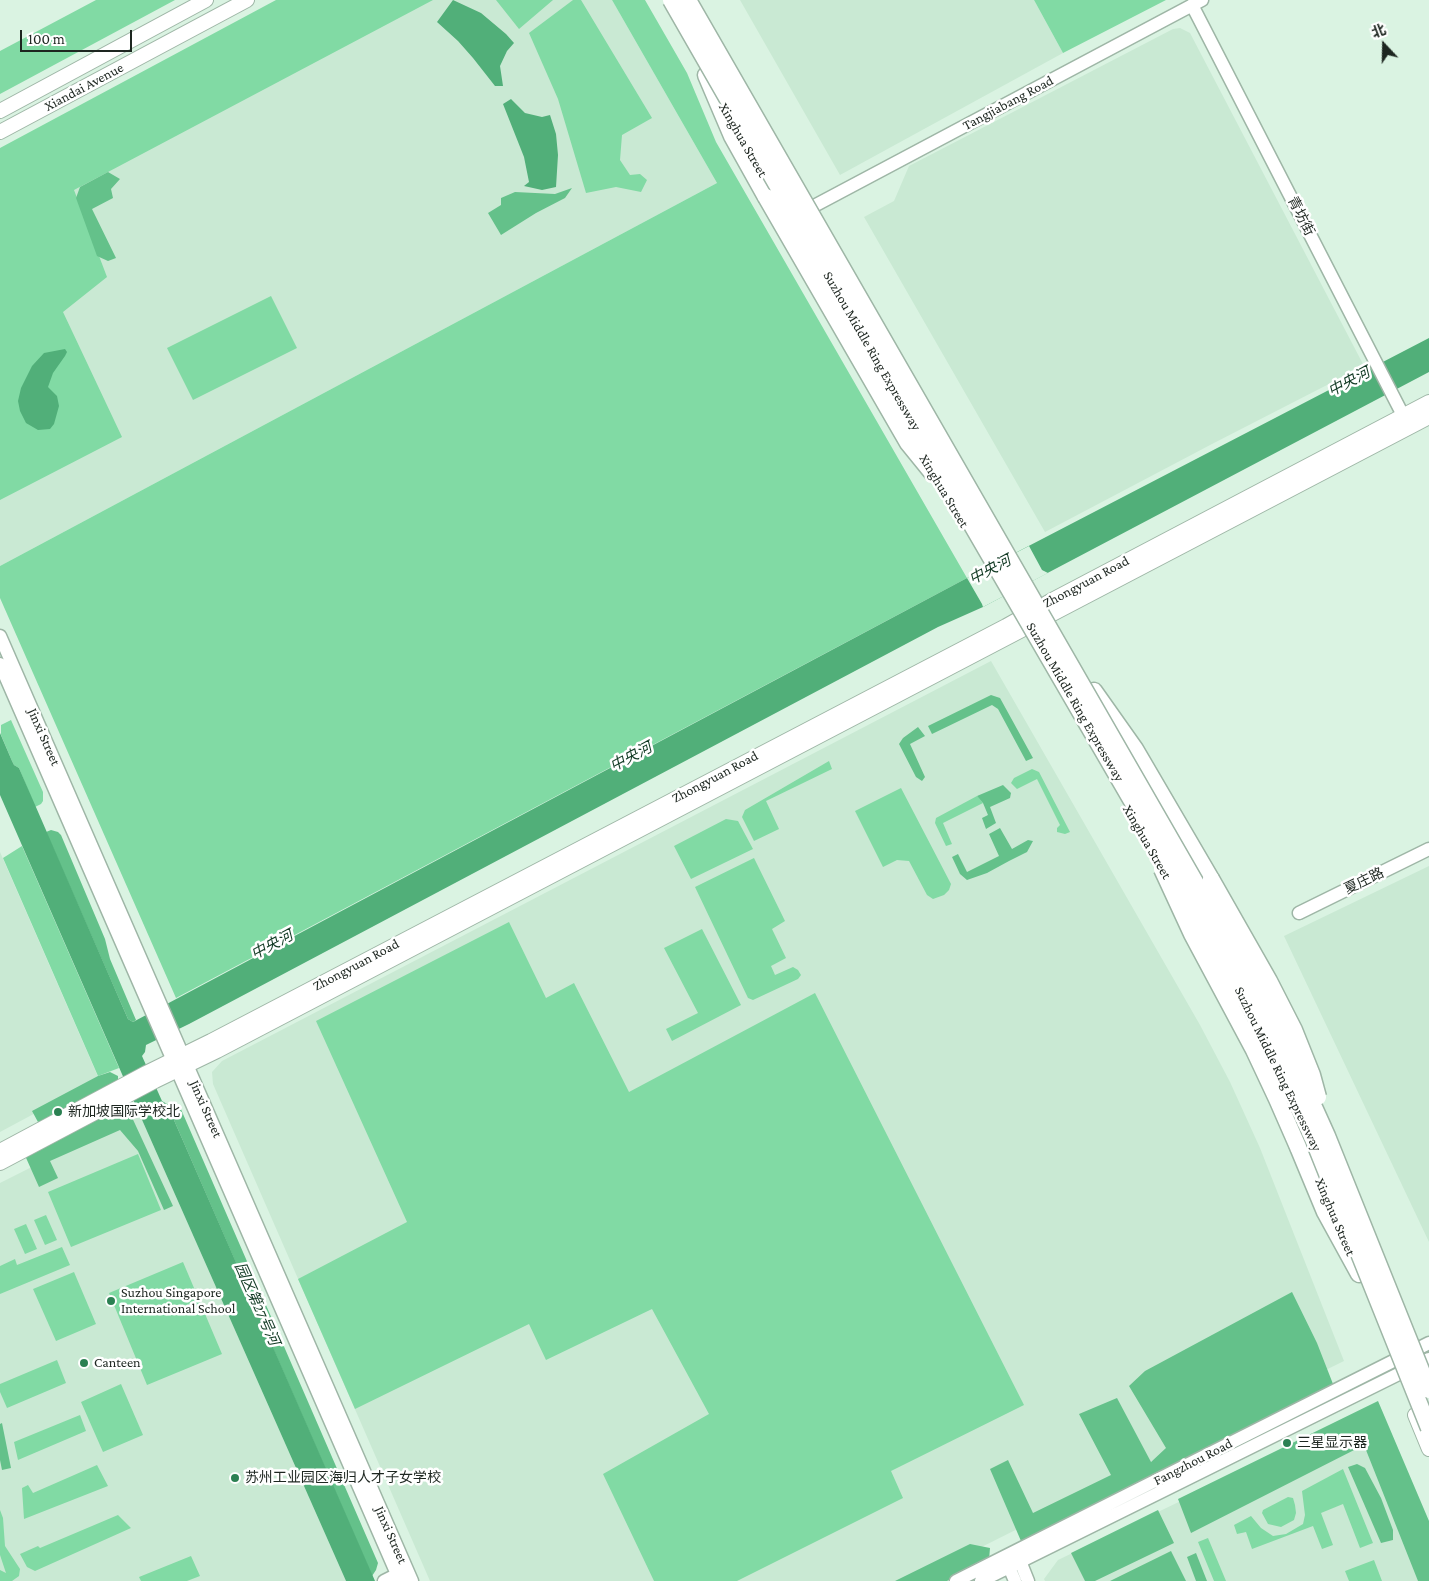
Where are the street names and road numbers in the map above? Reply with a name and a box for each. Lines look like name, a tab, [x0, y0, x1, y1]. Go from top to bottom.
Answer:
street label: Xiandai Avenue	[42, 59, 126, 115]
street label: Tangjiabang Road	[960, 72, 1056, 134]
street label: Xinghua Street	[715, 100, 771, 180]
street label: 青坊街	[1284, 193, 1318, 239]
street label: Suzhou Middle Ring Expressway	[819, 268, 925, 434]
street label: Xinghua Street	[915, 451, 973, 531]
street label: Zhongyuan Road	[1040, 552, 1132, 612]
street label: Suzhou Middle Ring Expressway	[1022, 619, 1128, 785]
street label: Jinxi Street	[24, 706, 64, 768]
street label: Zhongyuan Road	[669, 747, 761, 807]
street label: Xinghua Street	[1119, 802, 1175, 882]
street label: 夏庄路	[1341, 864, 1387, 898]
street label: Zhongyuan Road	[310, 935, 402, 995]
street label: Suzhou Middle Ring Expressway	[1231, 984, 1325, 1154]
street label: Jinxi Street	[186, 1078, 226, 1140]
street label: Xinghua Street	[1311, 1176, 1359, 1258]
street label: Fangzhou Road	[1151, 1435, 1235, 1489]
street label: Jinxi Street	[371, 1504, 411, 1566]

